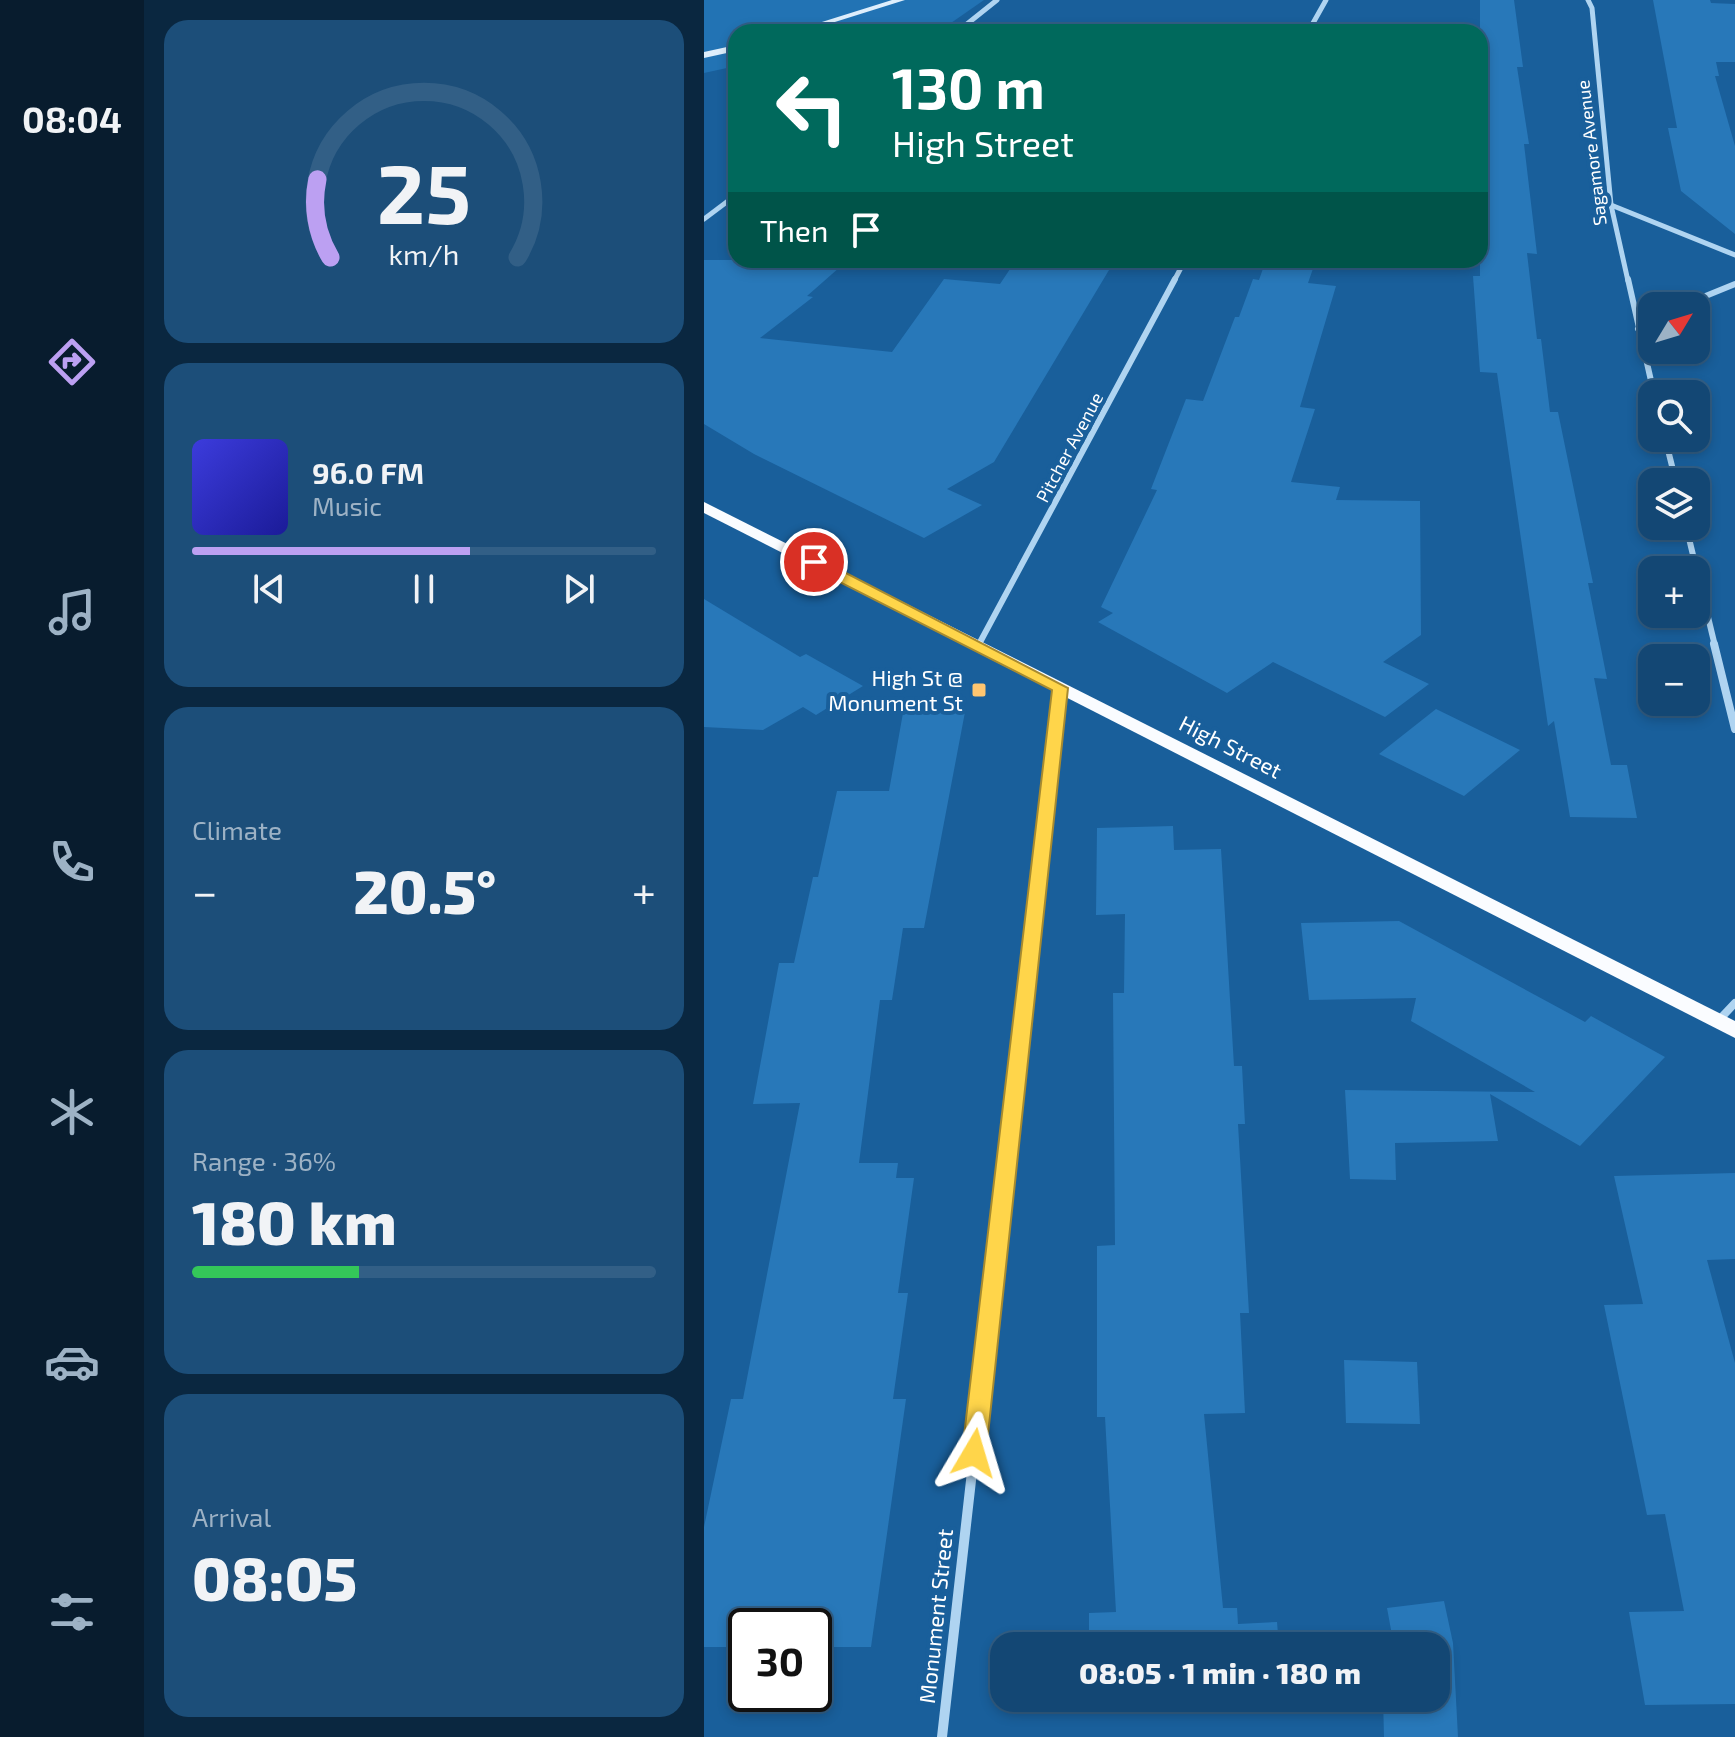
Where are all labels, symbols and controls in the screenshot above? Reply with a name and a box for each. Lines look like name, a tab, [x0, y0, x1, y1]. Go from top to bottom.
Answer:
text: 130 m	[892, 53, 1045, 120]
icon: left	[760, 56, 864, 160]
street label: Sagamore Avenue	[1571, 79, 1611, 227]
text: 08:04	[22, 97, 122, 140]
text: High Street	[892, 121, 1074, 164]
text: 25	[377, 140, 471, 240]
icon: arrive	[844, 208, 888, 252]
text: Then	[760, 212, 828, 248]
text: km/h	[389, 236, 459, 271]
north arrow	[1638, 292, 1710, 364]
map controls	[1638, 292, 1710, 716]
icon: directions	[44, 334, 100, 390]
button: search	[1638, 380, 1710, 452]
street label: Pitcher Avenue	[1031, 388, 1107, 506]
text: 96.0 FM	[312, 454, 424, 490]
button: layers	[1638, 468, 1710, 540]
text: Music	[312, 490, 382, 521]
pin	[780, 528, 848, 596]
icon: arrive	[792, 540, 836, 584]
button: +	[1638, 556, 1710, 628]
icon: previous	[247, 567, 291, 611]
icon: pause	[402, 567, 446, 611]
icon: next	[557, 567, 601, 611]
icon: music	[44, 584, 100, 640]
button: −	[1638, 644, 1710, 716]
place label: High St @ Monument St	[828, 664, 963, 715]
marker: High St @ Monument St	[970, 681, 988, 699]
street label: High Street	[1176, 709, 1286, 783]
text: Climate	[192, 814, 282, 845]
icon: phone	[44, 834, 100, 890]
text: 20.5°	[353, 854, 496, 926]
text: −	[192, 864, 218, 917]
text: +	[632, 864, 656, 917]
icon: climate	[44, 1084, 100, 1140]
text: Range · 36%	[192, 1145, 336, 1176]
text: 180 km	[192, 1185, 397, 1257]
icon: car	[44, 1334, 100, 1390]
position arrow	[932, 1411, 1016, 1495]
text: Arrival	[192, 1501, 271, 1532]
street label: Monument Street	[913, 1527, 957, 1705]
text: 08:05	[192, 1541, 357, 1613]
icon: filters	[44, 1584, 100, 1640]
speed limit sign: 30	[728, 1608, 832, 1712]
text: 08:05 · 1 min · 180 m	[1079, 1654, 1361, 1690]

